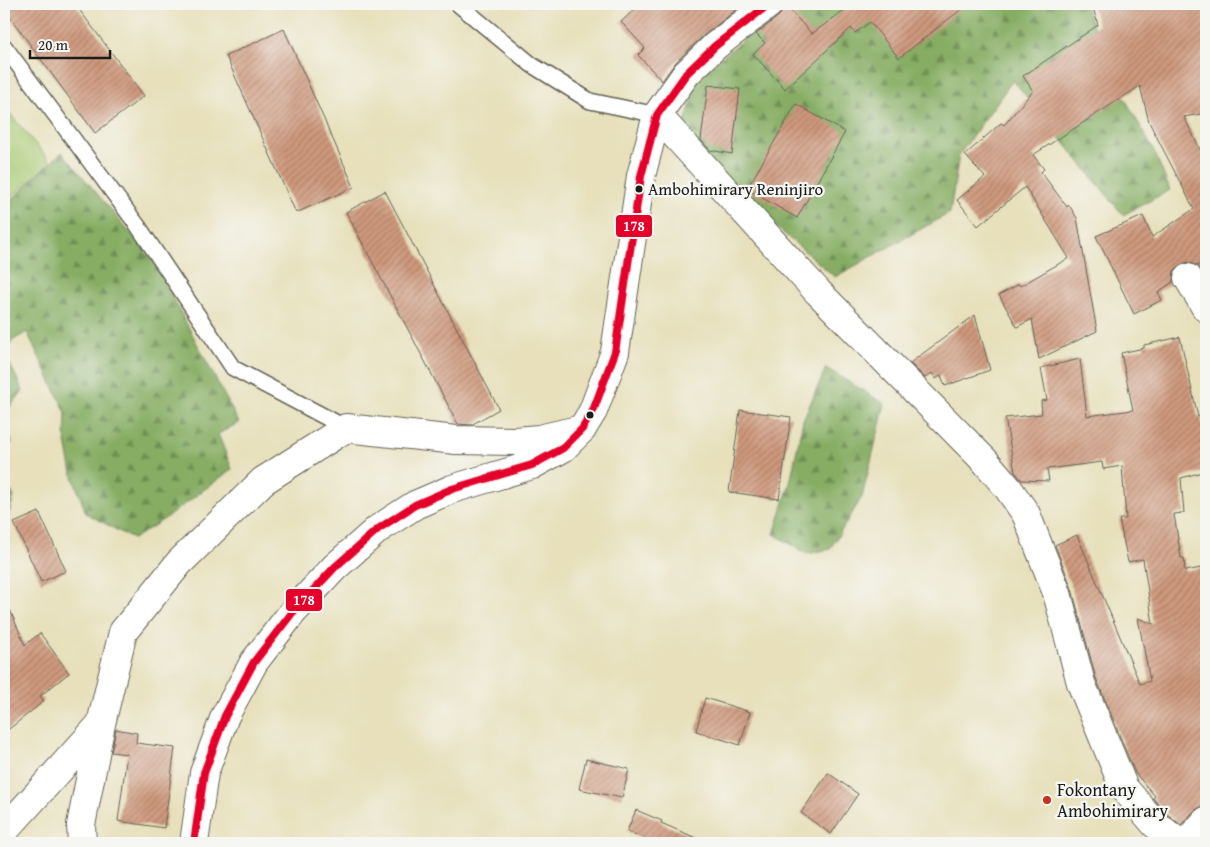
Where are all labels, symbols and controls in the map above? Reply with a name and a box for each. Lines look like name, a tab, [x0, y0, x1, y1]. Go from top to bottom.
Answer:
scale bar	[30, 28, 110, 60]
text: 20 m	[38, 34, 69, 55]
place label: Ambohimirary Reninjiro	[648, 176, 823, 201]
marker: Ambohimirary Reninjiro	[634, 184, 644, 194]
line badge: 178	[615, 214, 653, 238]
text: 178	[623, 216, 645, 236]
unlabelled marker	[585, 410, 595, 420]
line badge: 178	[285, 588, 323, 612]
text: 178	[293, 590, 315, 610]
place label: Fokontany Ambohimirary	[1057, 776, 1168, 824]
marker: Fokontany Ambohimirary	[1041, 794, 1053, 806]

